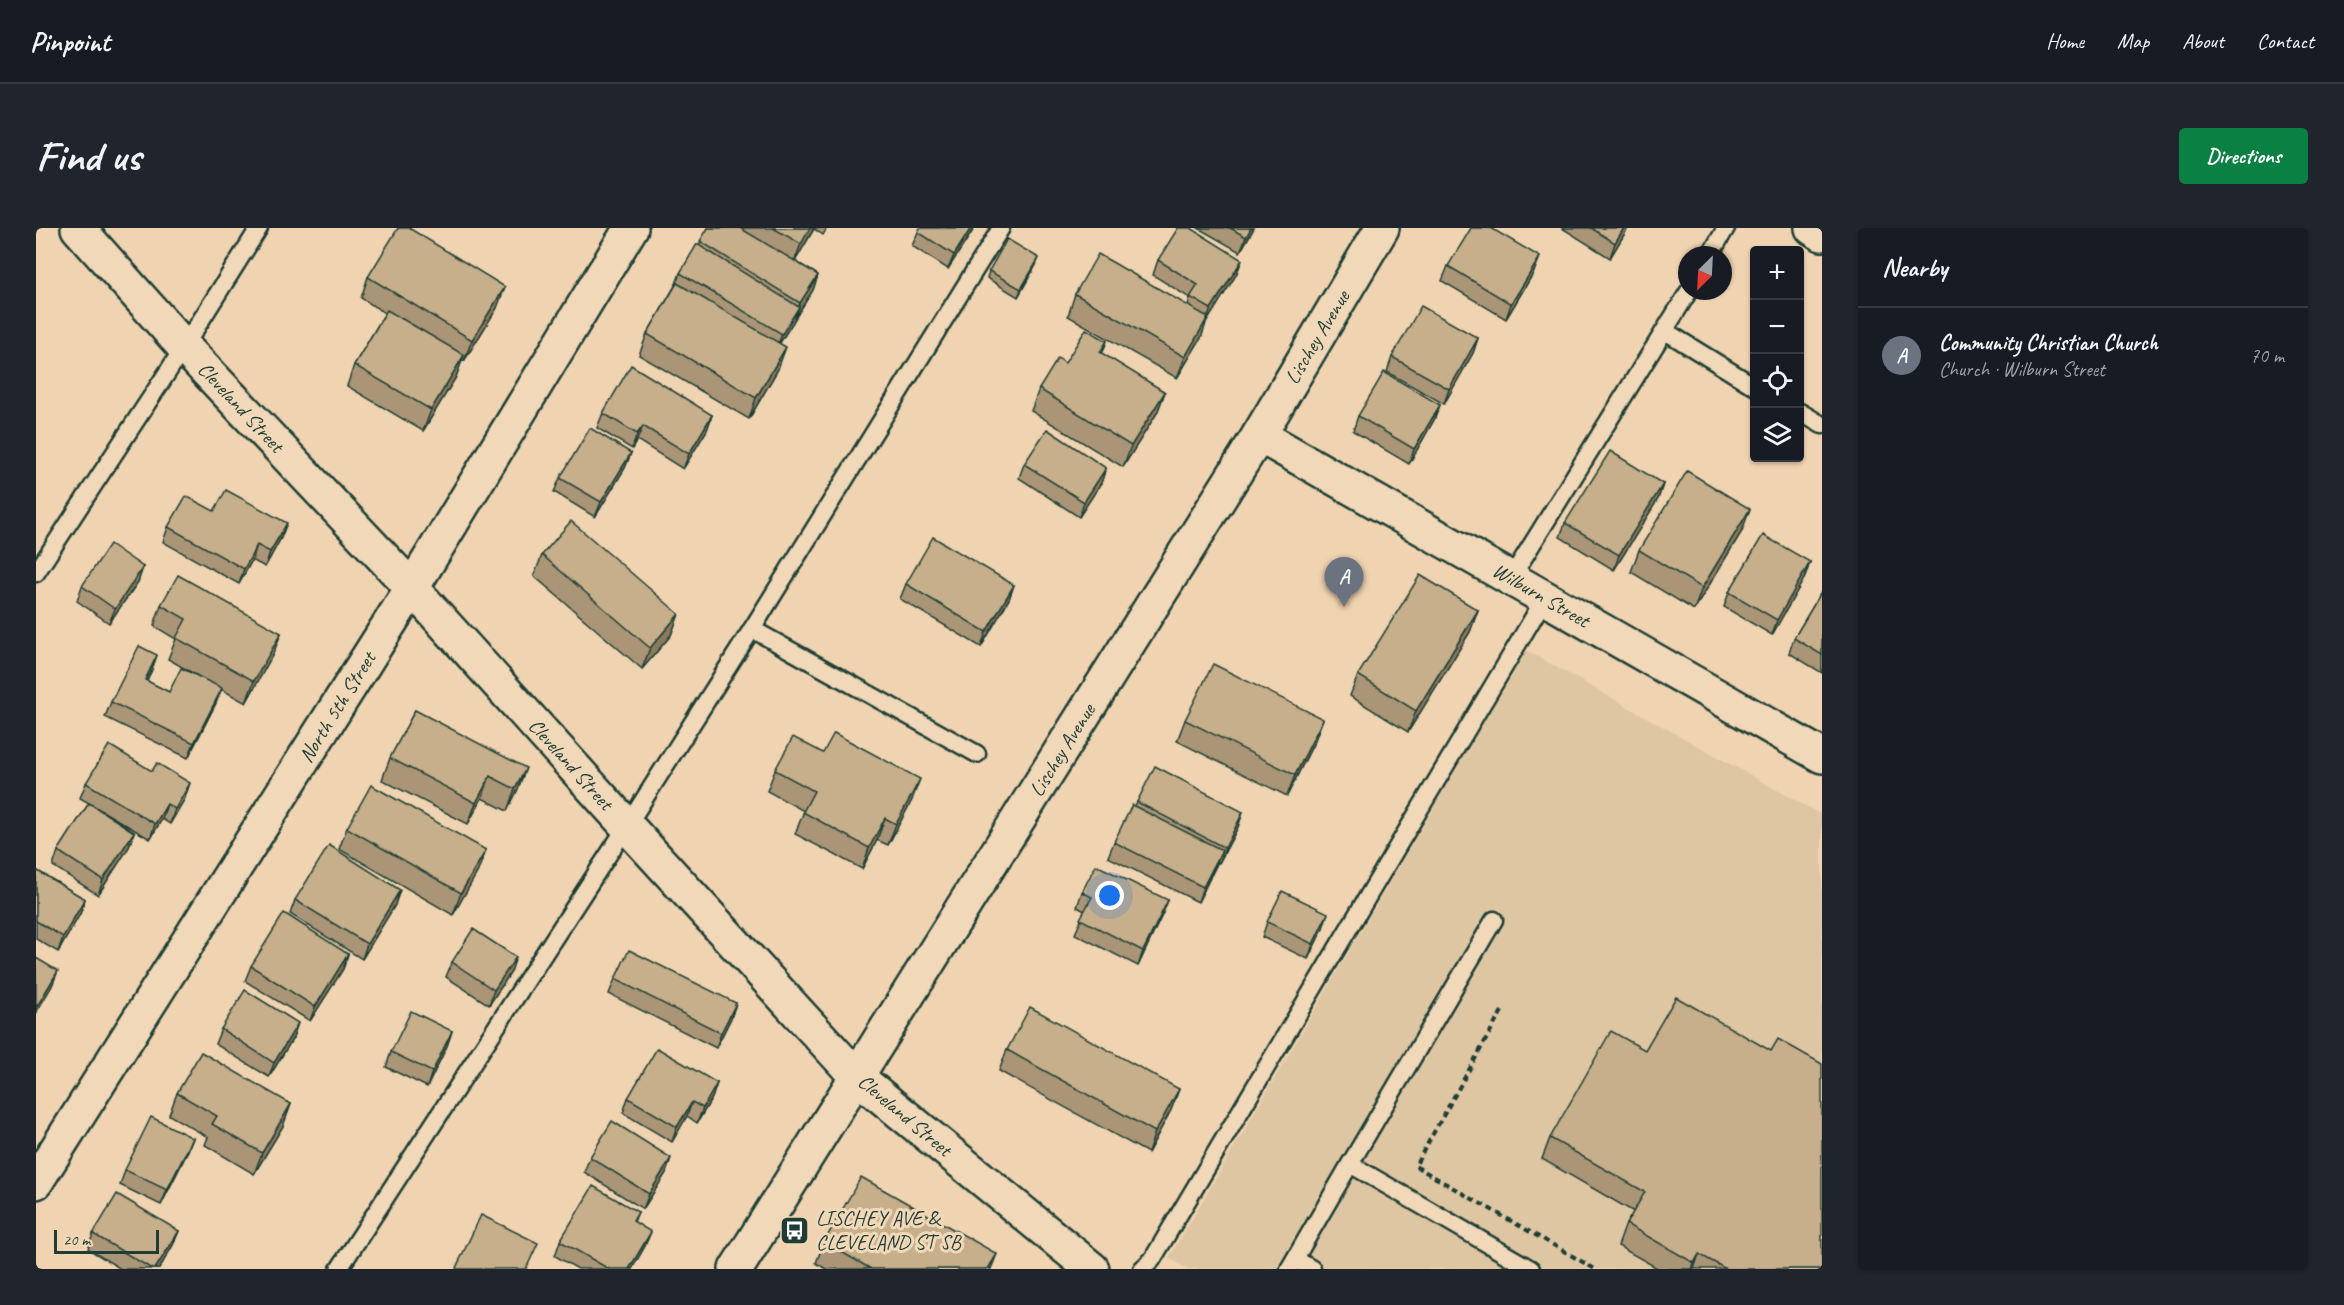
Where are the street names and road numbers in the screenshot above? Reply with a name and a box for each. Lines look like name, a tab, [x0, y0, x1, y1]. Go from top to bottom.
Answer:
street label: Lischey Avenue	[1279, 284, 1356, 389]
street label: Cleveland Street	[192, 356, 291, 459]
street label: Wilburn Street	[1488, 557, 1596, 634]
street label: North 5th Street	[293, 645, 382, 767]
street label: Lischey Avenue	[1023, 698, 1101, 801]
street label: Cleveland Street	[523, 713, 620, 817]
street label: Cleveland Street	[853, 1068, 959, 1163]

